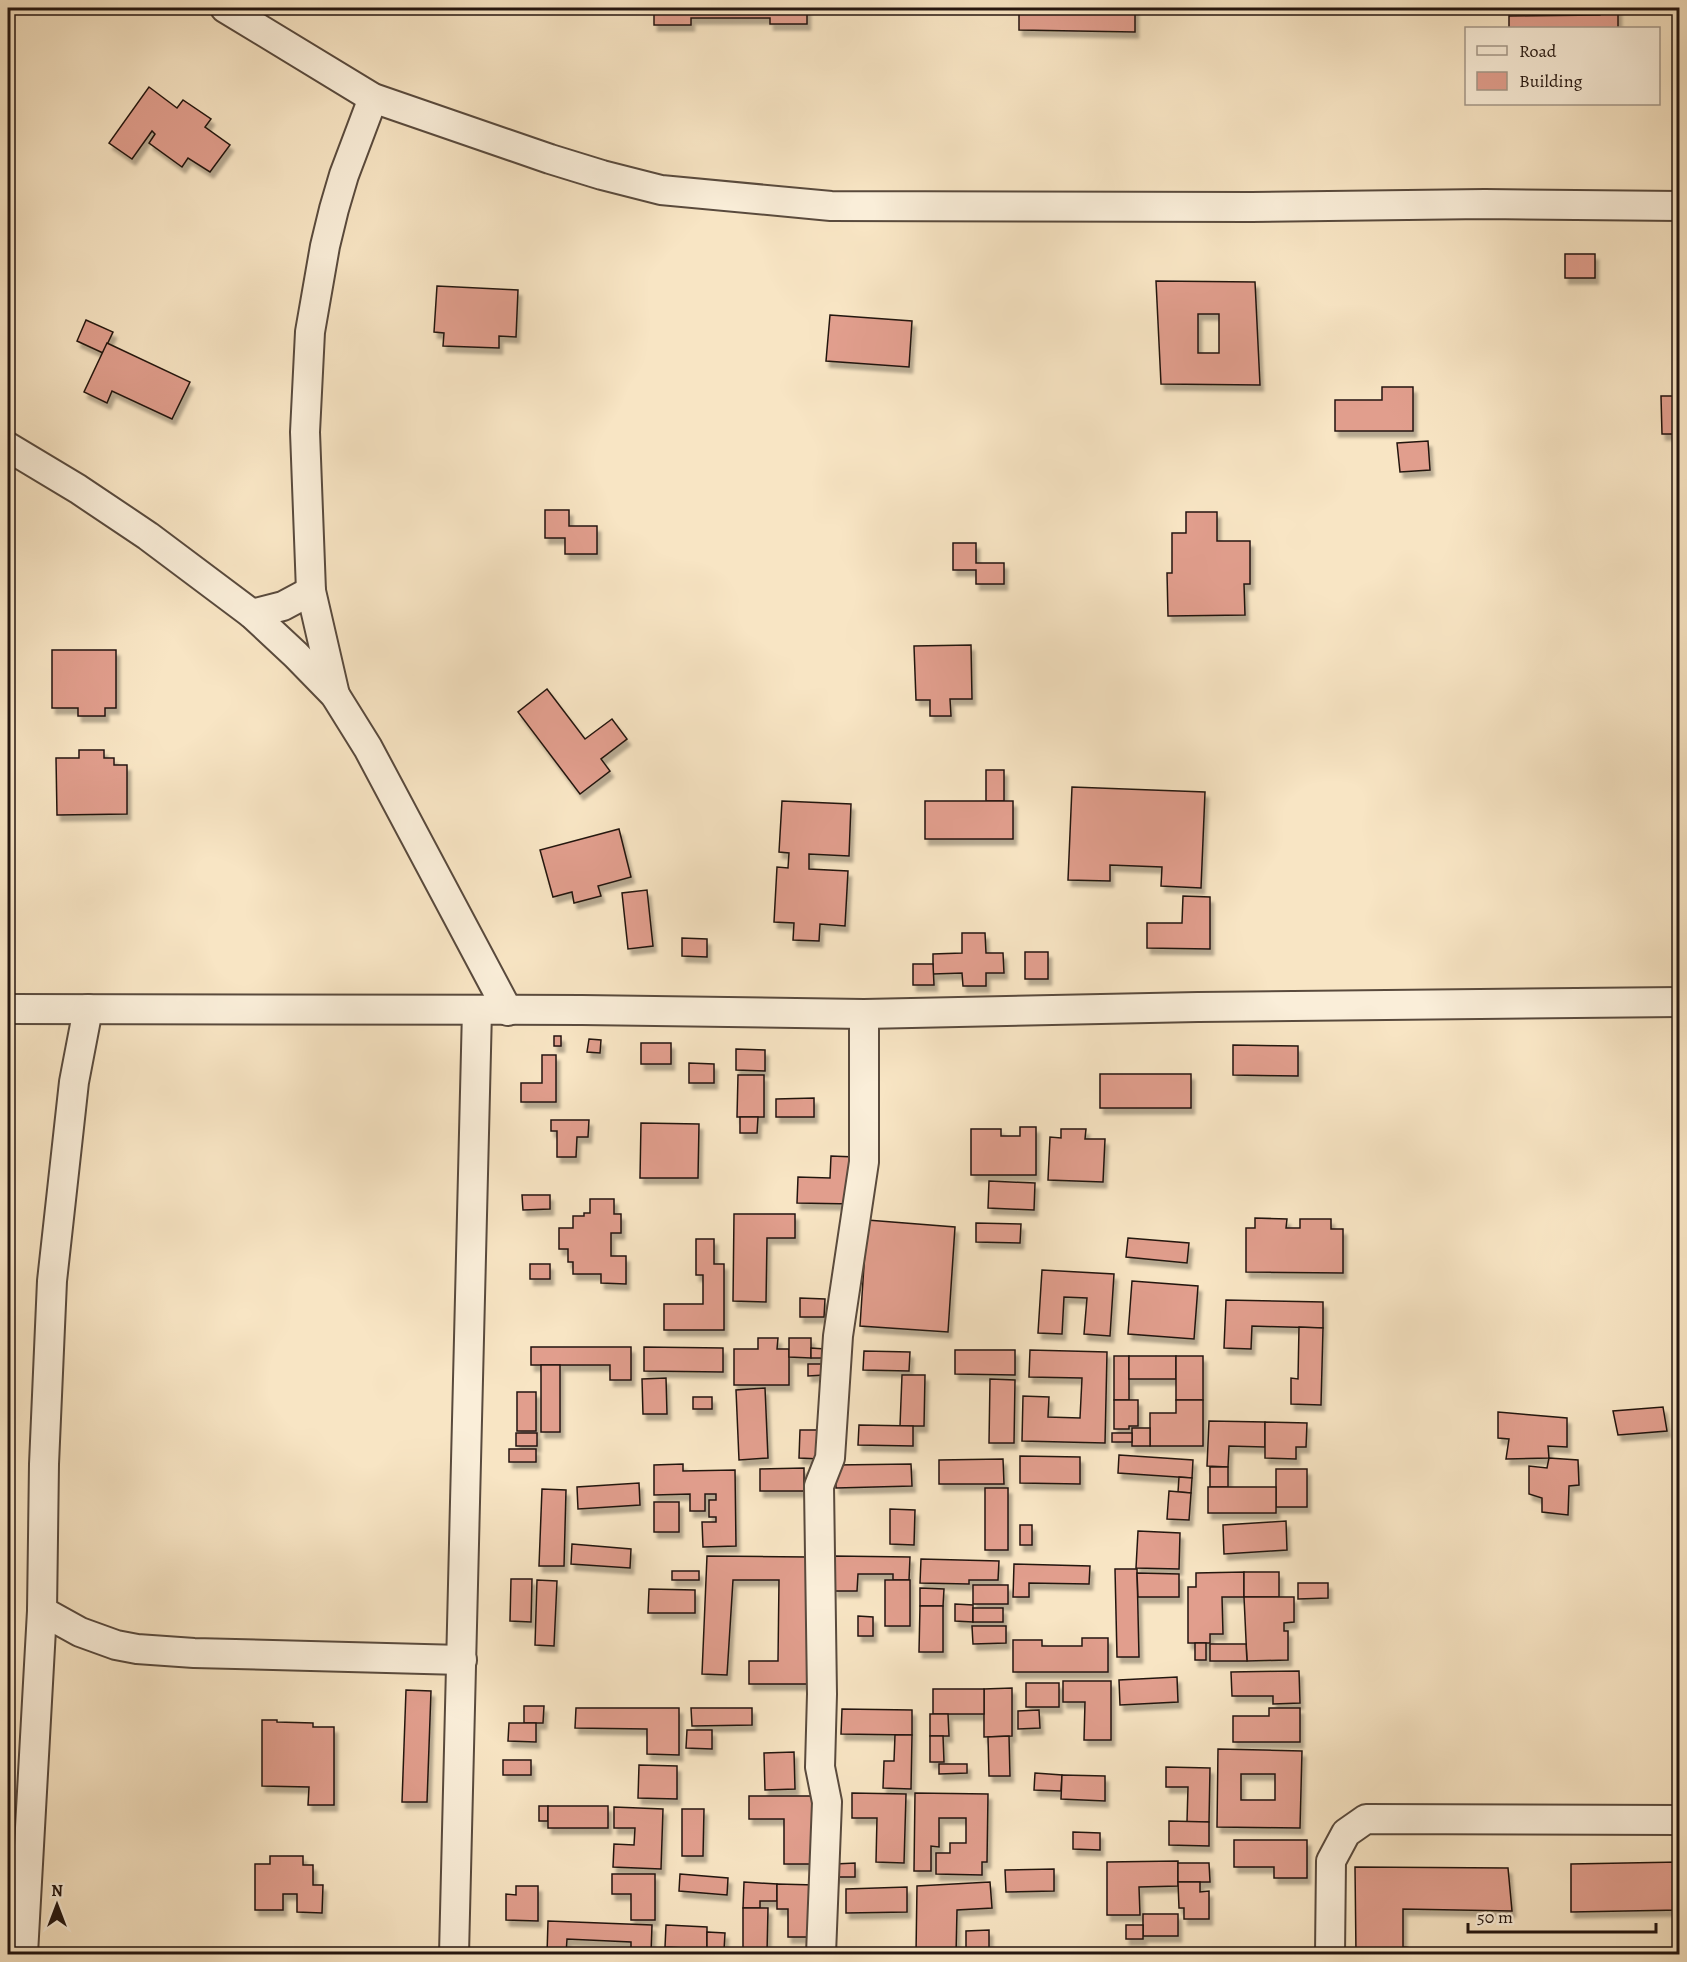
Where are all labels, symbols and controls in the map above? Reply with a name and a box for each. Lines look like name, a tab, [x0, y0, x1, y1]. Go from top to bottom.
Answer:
legend	[1465, 27, 1660, 105]
text: Road	[1519, 39, 1557, 63]
text: Building	[1519, 69, 1583, 93]
north arrow	[27, 1875, 87, 1935]
text: N	[51, 1880, 63, 1902]
scale bar	[1468, 1896, 1656, 1934]
text: 50 m	[1477, 1905, 1513, 1929]

